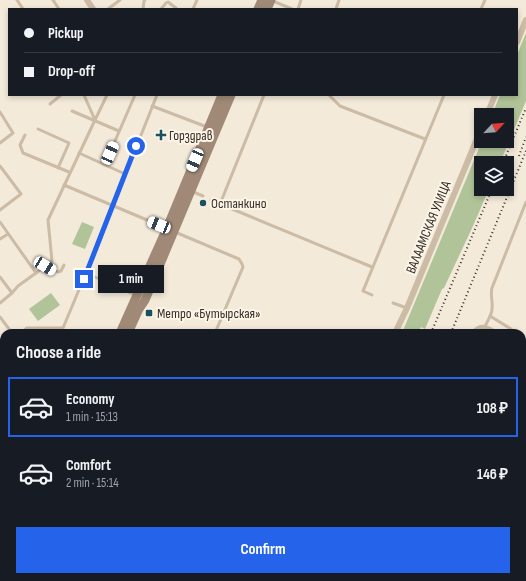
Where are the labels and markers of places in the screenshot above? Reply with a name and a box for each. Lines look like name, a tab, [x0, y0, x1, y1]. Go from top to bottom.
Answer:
place label: Горздрав	[169, 127, 213, 144]
marker: Горздрав	[156, 130, 166, 140]
place label: Останкино	[211, 195, 267, 212]
marker: Останкино	[198, 198, 208, 208]
place label: Метро «Бутырская»	[157, 305, 261, 322]
marker: Метро «Бутырская»	[144, 308, 154, 318]

